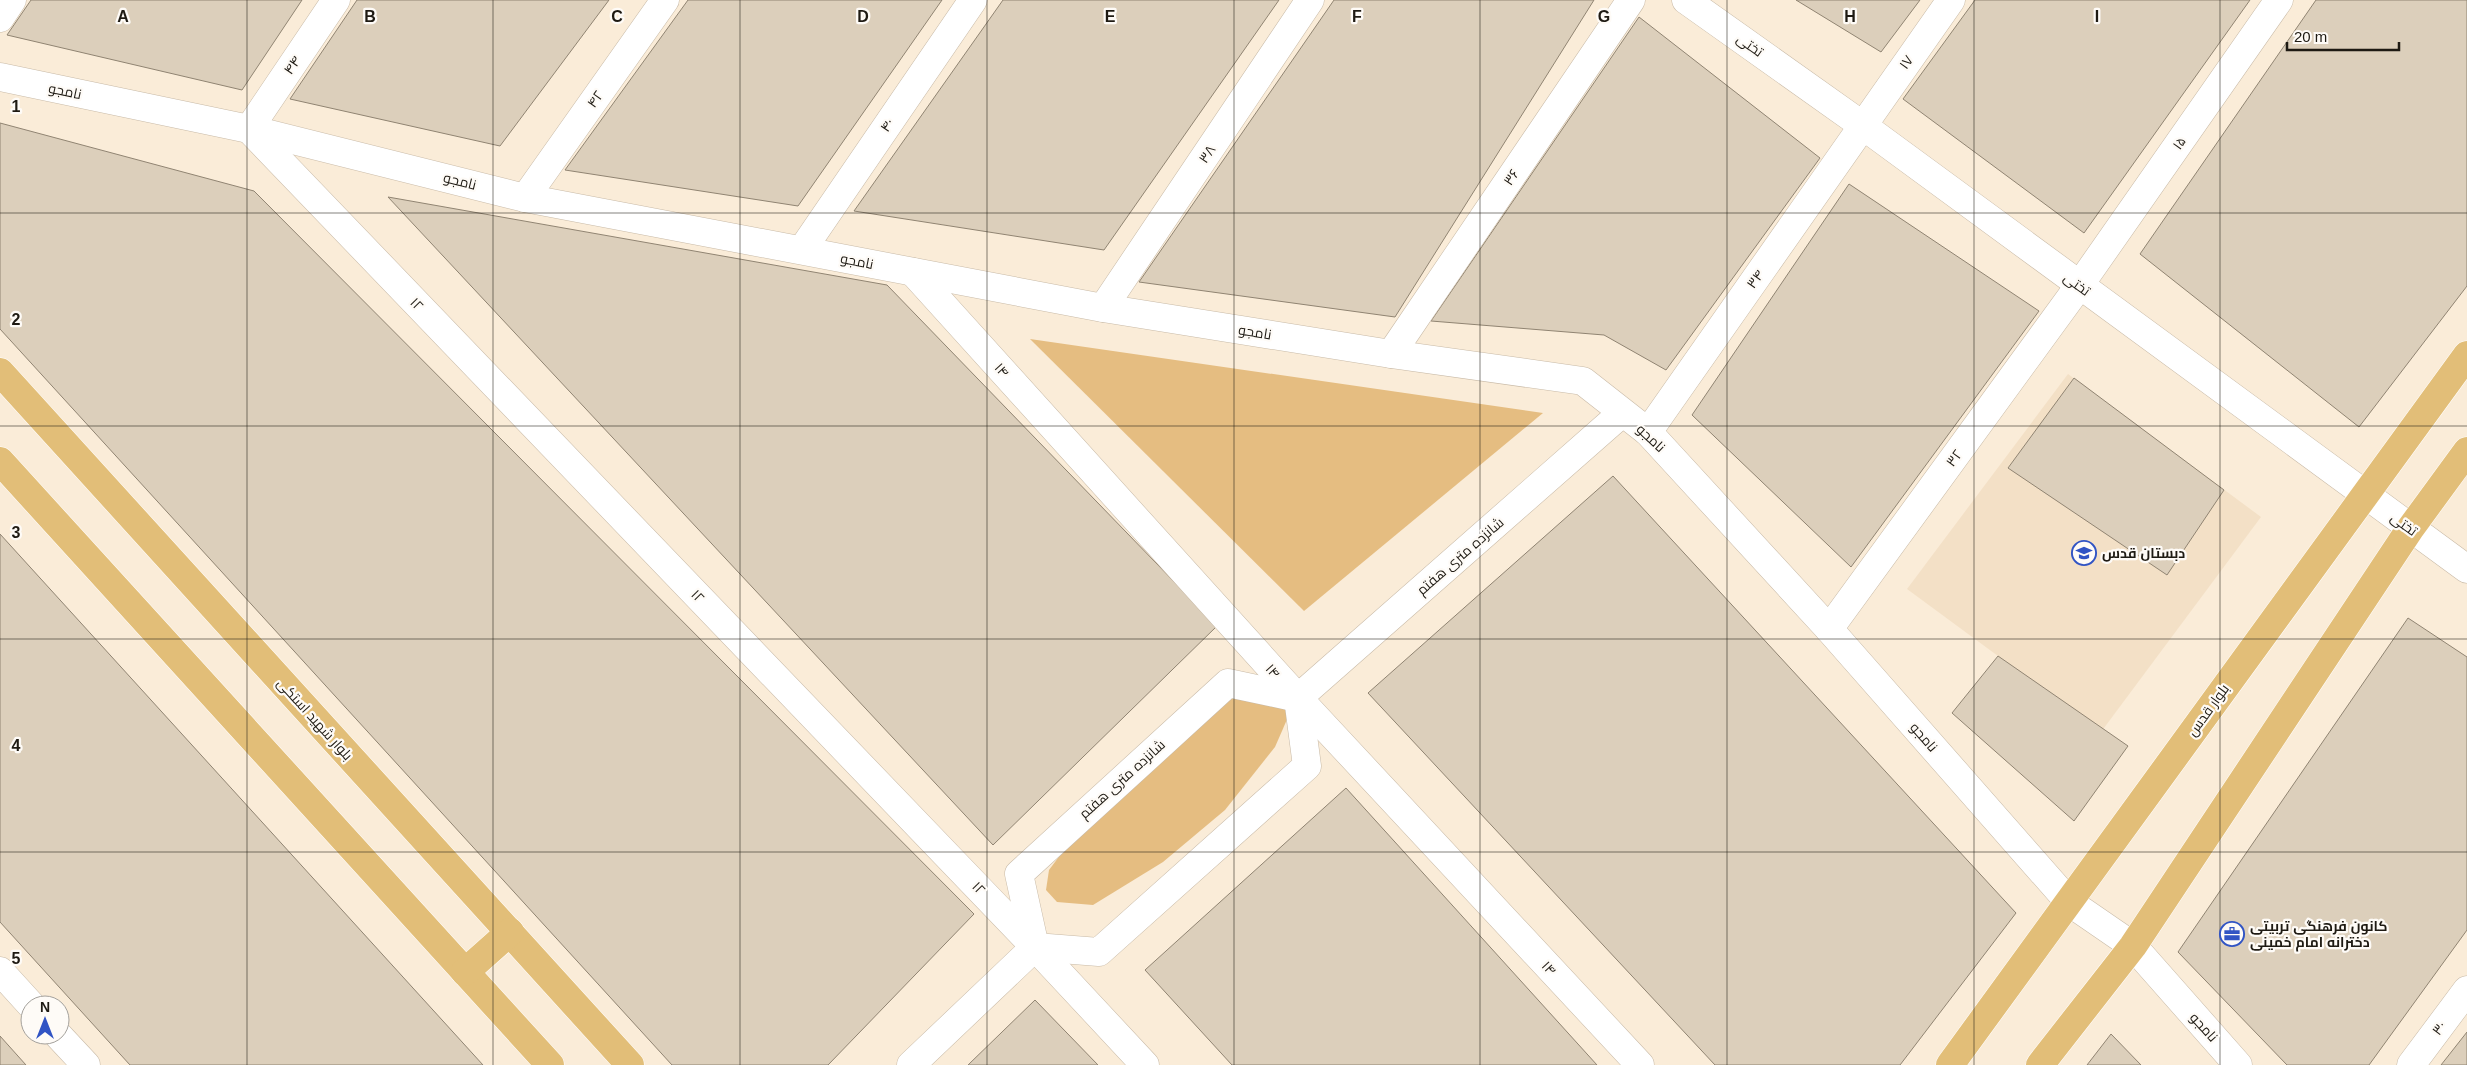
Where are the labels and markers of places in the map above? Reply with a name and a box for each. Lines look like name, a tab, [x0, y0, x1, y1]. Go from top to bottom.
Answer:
school or university icon: دبستان قدس	[2071, 540, 2097, 566]
place label: دبستان قدس	[2102, 545, 2185, 562]
place label: کانون فرهنگی تربیتی دخترانه امام خمینی	[2250, 918, 2388, 952]
office icon: کانون فرهنگی تربیتی دخترانه امام خمینی	[2219, 921, 2245, 947]

